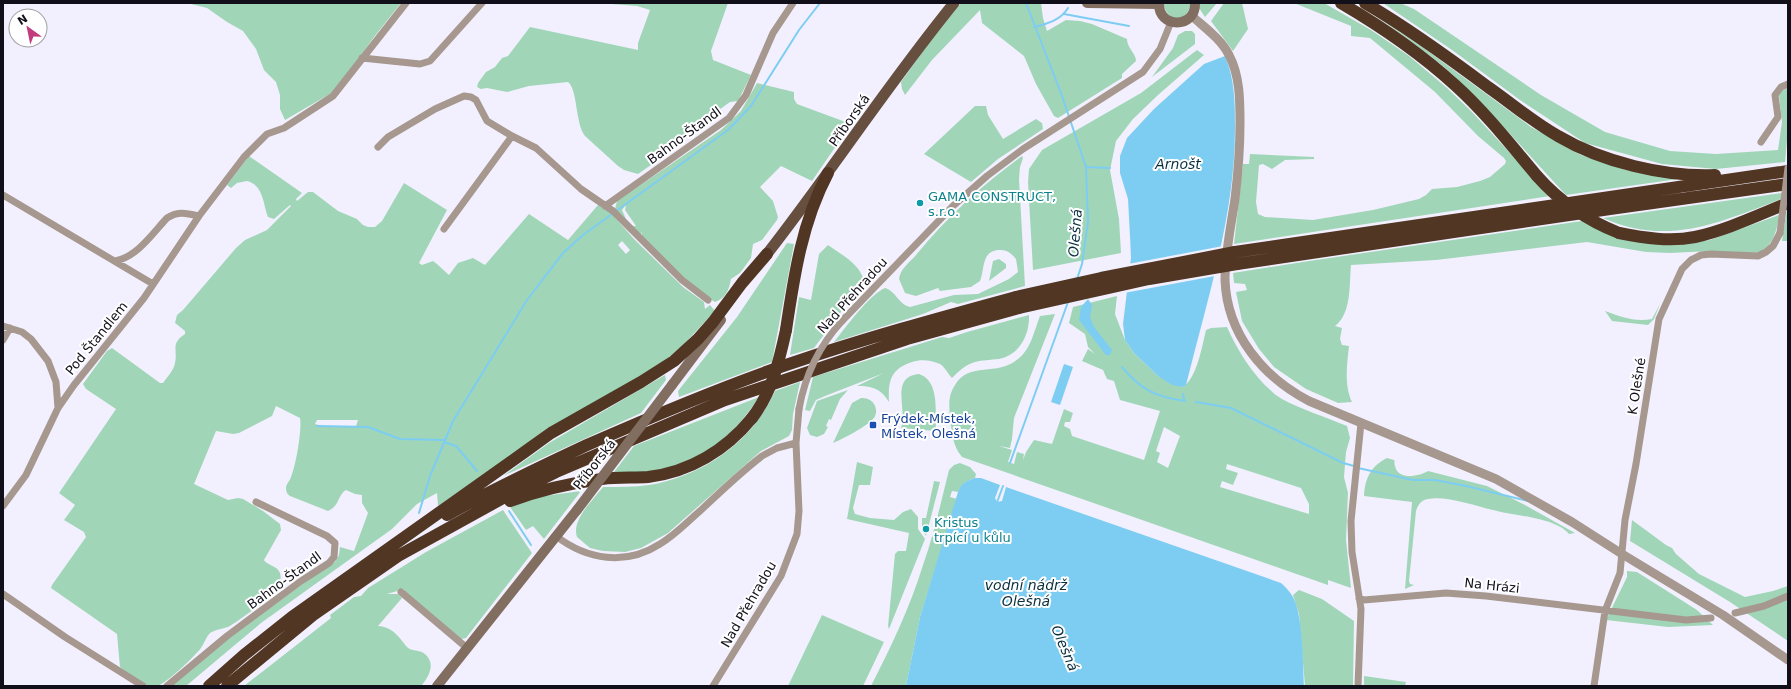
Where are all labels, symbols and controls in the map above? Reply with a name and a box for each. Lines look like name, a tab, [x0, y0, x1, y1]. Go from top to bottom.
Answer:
north arrow	[8, 8, 48, 48]
text: N	[15, 12, 30, 28]
street label: Příborská	[826, 91, 873, 149]
street label: Bahno-Štandl	[644, 104, 724, 167]
water label: Arnošt	[1154, 156, 1201, 172]
place label: GAMA CONSTRUCT, s.r.o.	[928, 189, 1056, 219]
marker: GAMA CONSTRUCT, s.r.o.	[915, 198, 925, 208]
water label: Olešná	[1065, 208, 1085, 258]
street label: Nad Přehradou	[814, 254, 890, 336]
street label: Pod Štandlem	[62, 299, 130, 378]
street label: K Olešné	[1625, 357, 1648, 416]
place label: Frýdek-Místek, Místek, Olešná	[881, 411, 976, 441]
marker: Frýdek-Místek, Místek, Olešná	[868, 420, 878, 430]
street label: Příborská	[570, 436, 619, 493]
place label: Kristus trpící u kůlu	[934, 515, 1011, 545]
marker: Kristus trpící u kůlu	[921, 524, 931, 534]
street label: Bahno-Štandl	[244, 549, 324, 612]
street label: Nad Přehradou	[718, 559, 779, 650]
street label: Na Hrázi	[1464, 575, 1520, 596]
water label: vodní nádrž Olešná	[985, 577, 1068, 609]
water label: Olešná	[1048, 623, 1082, 673]

